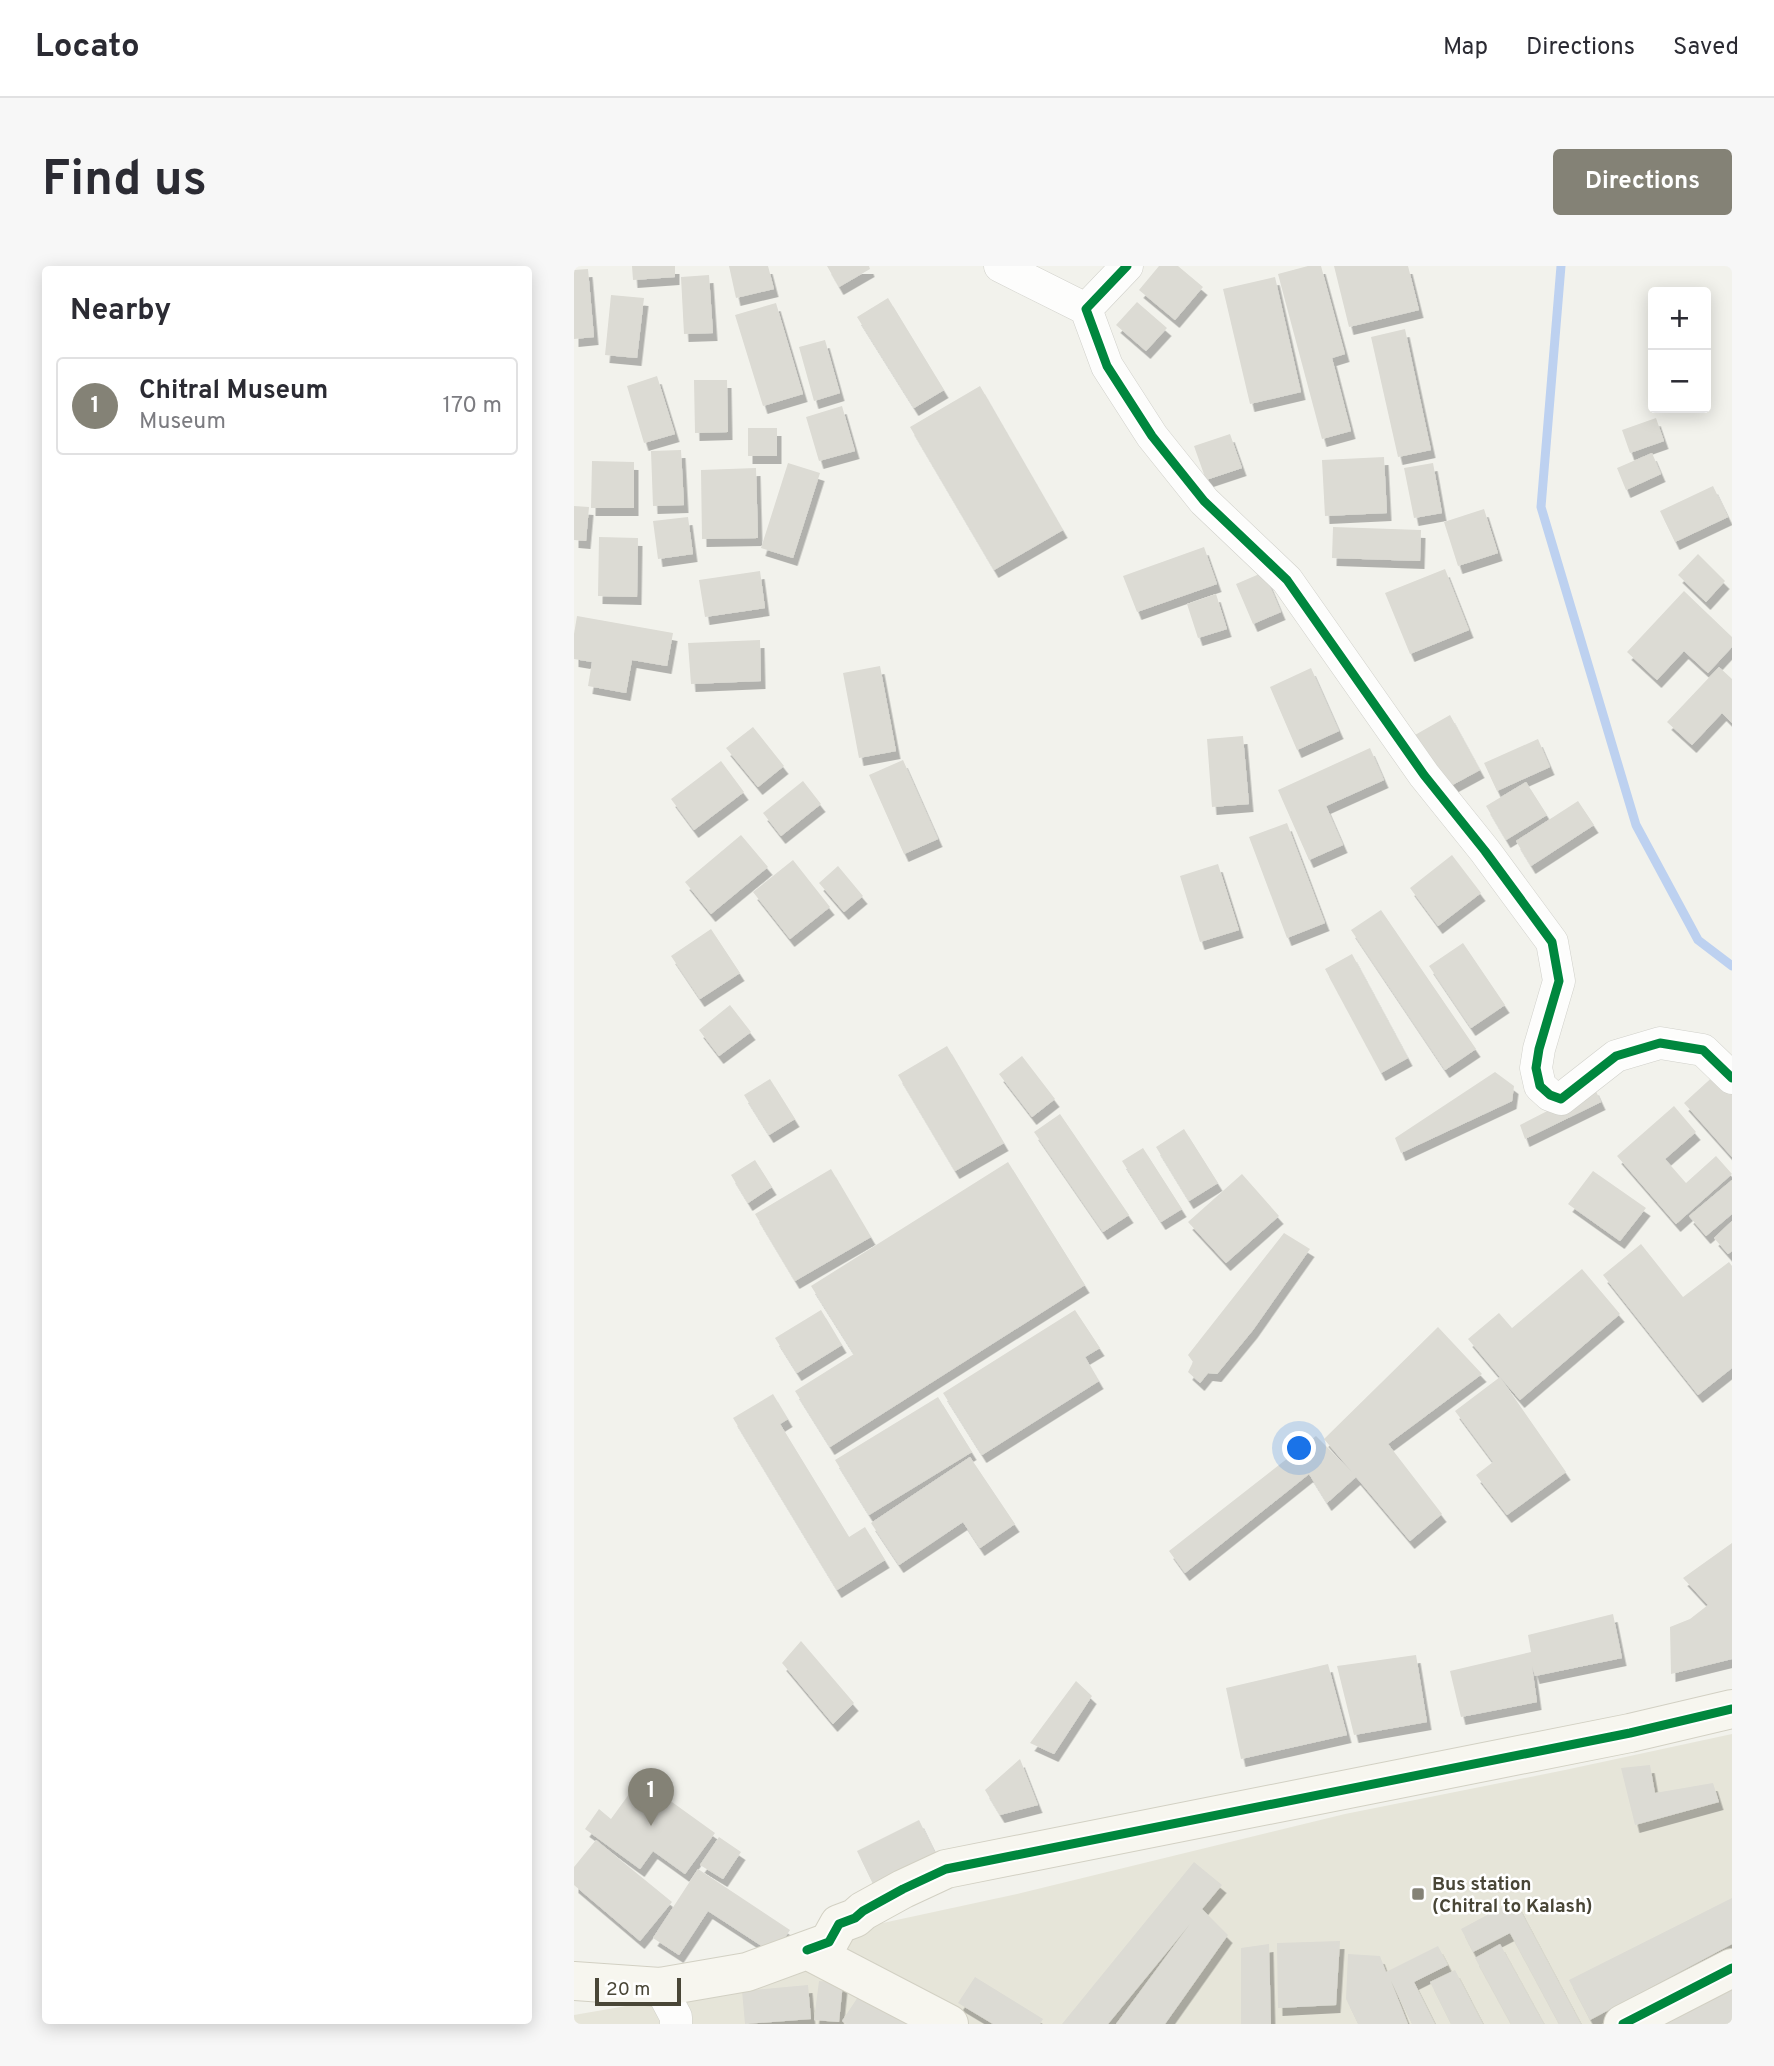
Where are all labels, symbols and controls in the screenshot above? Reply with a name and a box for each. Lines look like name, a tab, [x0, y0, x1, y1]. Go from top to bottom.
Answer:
text: Locato	[35, 27, 140, 69]
text: Map	[1443, 33, 1488, 63]
text: Directions	[1526, 33, 1635, 63]
text: Saved	[1673, 33, 1739, 63]
button: Directions	[1553, 149, 1732, 215]
text: Find us	[42, 151, 207, 213]
map controls	[1648, 287, 1711, 413]
button: +	[1648, 287, 1711, 350]
text: Nearby	[70, 293, 171, 330]
button: −	[1648, 350, 1711, 413]
text: Chitral Museum	[139, 375, 328, 408]
text: 1	[90, 392, 100, 421]
text: 170 m	[443, 392, 502, 421]
text: Museum	[139, 408, 226, 437]
your location	[1282, 1431, 1316, 1465]
pin: 1	[628, 1768, 674, 1826]
place label: Bus station (Chitral to Kalash)	[1432, 1873, 1593, 1919]
marker: Bus station (Chitral to Kalash)	[1410, 1886, 1426, 1902]
scale bar	[595, 1975, 681, 2007]
text: 20 m	[606, 1978, 650, 2002]

